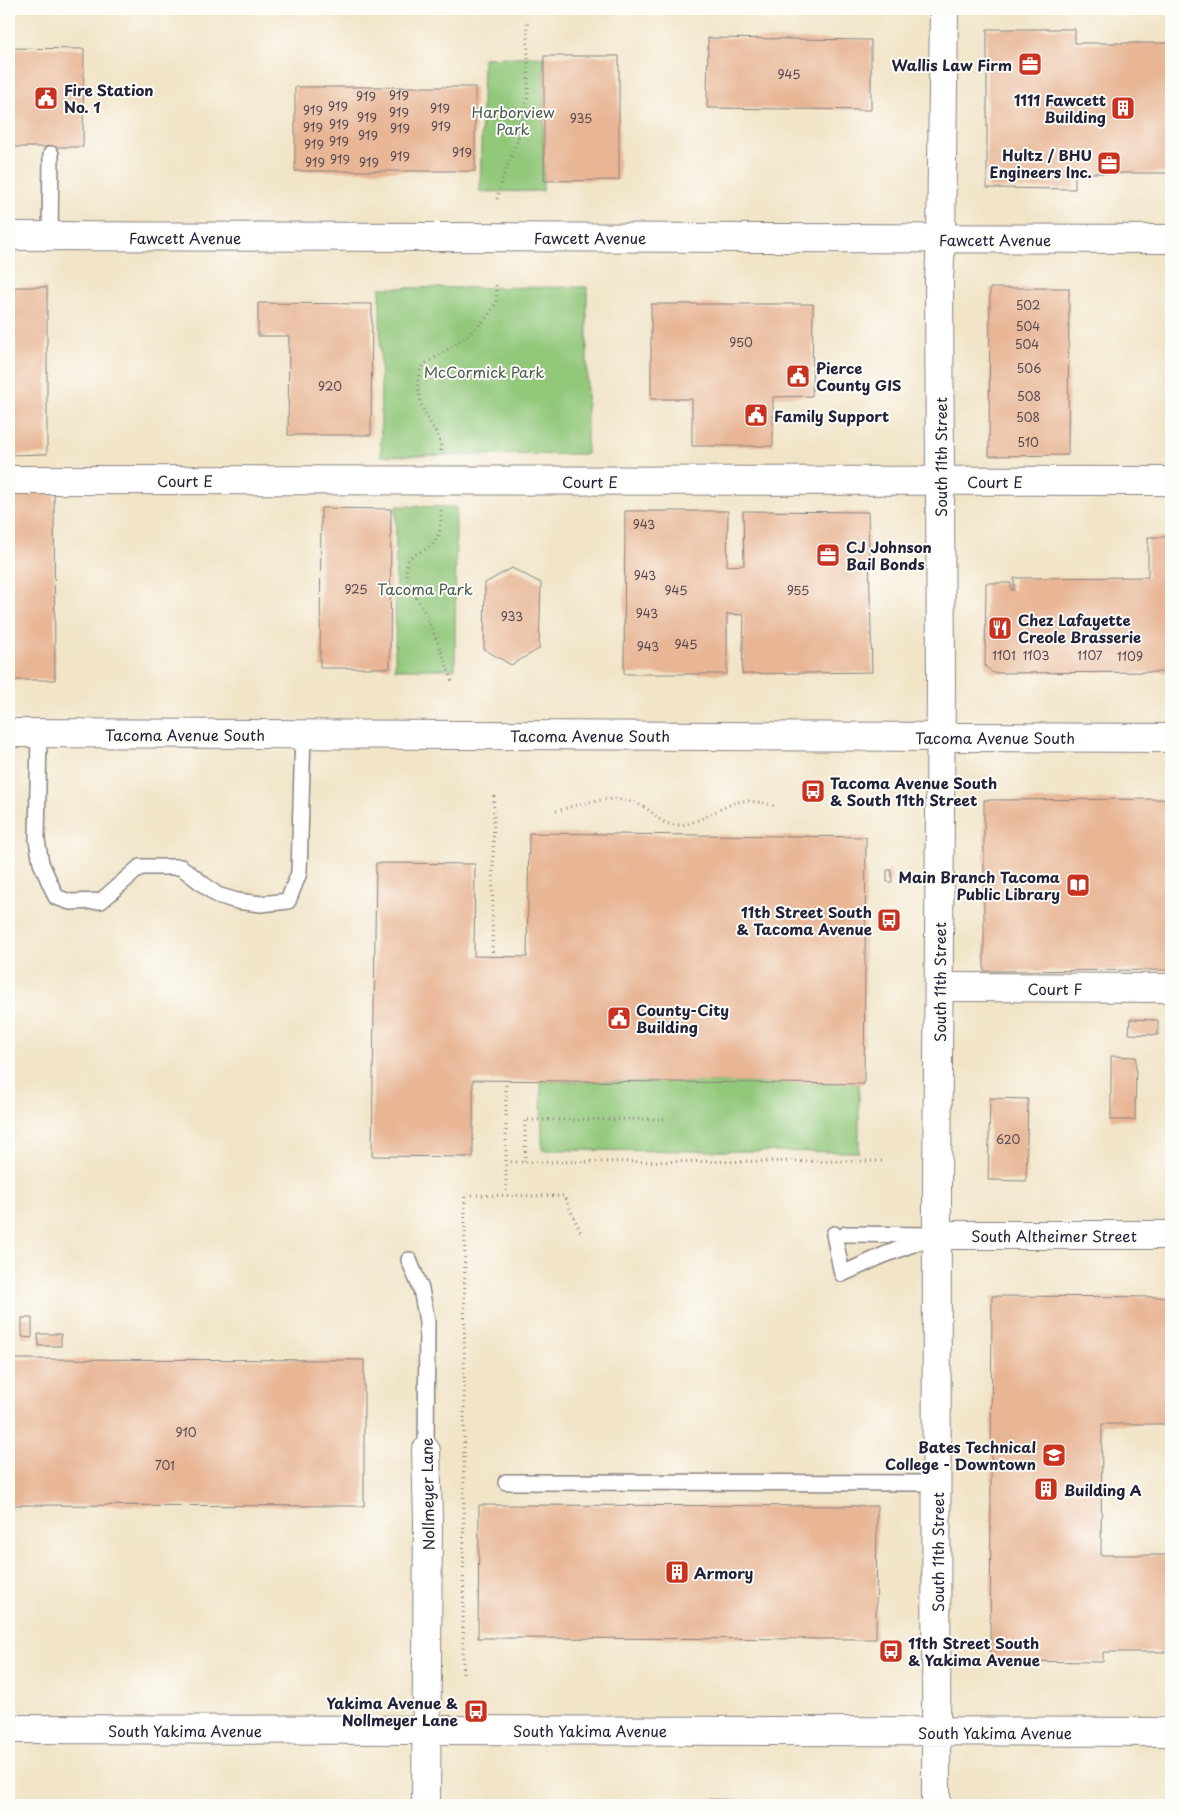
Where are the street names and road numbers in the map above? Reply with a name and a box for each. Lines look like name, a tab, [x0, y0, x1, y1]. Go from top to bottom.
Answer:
street label: Fawcett Avenue	[129, 226, 241, 249]
street label: Fawcett Avenue	[534, 226, 646, 249]
street label: Fawcett Avenue	[939, 228, 1051, 251]
street label: South 11th Street	[929, 397, 952, 517]
street label: Court E	[157, 469, 213, 492]
street label: Court E	[562, 470, 618, 493]
street label: Court E	[967, 470, 1023, 493]
street label: Tacoma Avenue South	[105, 723, 265, 746]
street label: Tacoma Avenue South	[510, 724, 670, 747]
street label: Tacoma Avenue South	[915, 726, 1075, 749]
street label: South 11th Street	[928, 922, 951, 1042]
street label: Court F	[1027, 977, 1083, 1000]
street label: South Altheimer Street	[971, 1224, 1137, 1247]
street label: Nollmeyer Lane	[415, 1437, 439, 1551]
street label: South 11th Street	[926, 1492, 949, 1612]
street label: South Yakima Avenue	[108, 1719, 262, 1742]
street label: South Yakima Avenue	[513, 1719, 667, 1742]
street label: South Yakima Avenue	[918, 1721, 1072, 1744]

